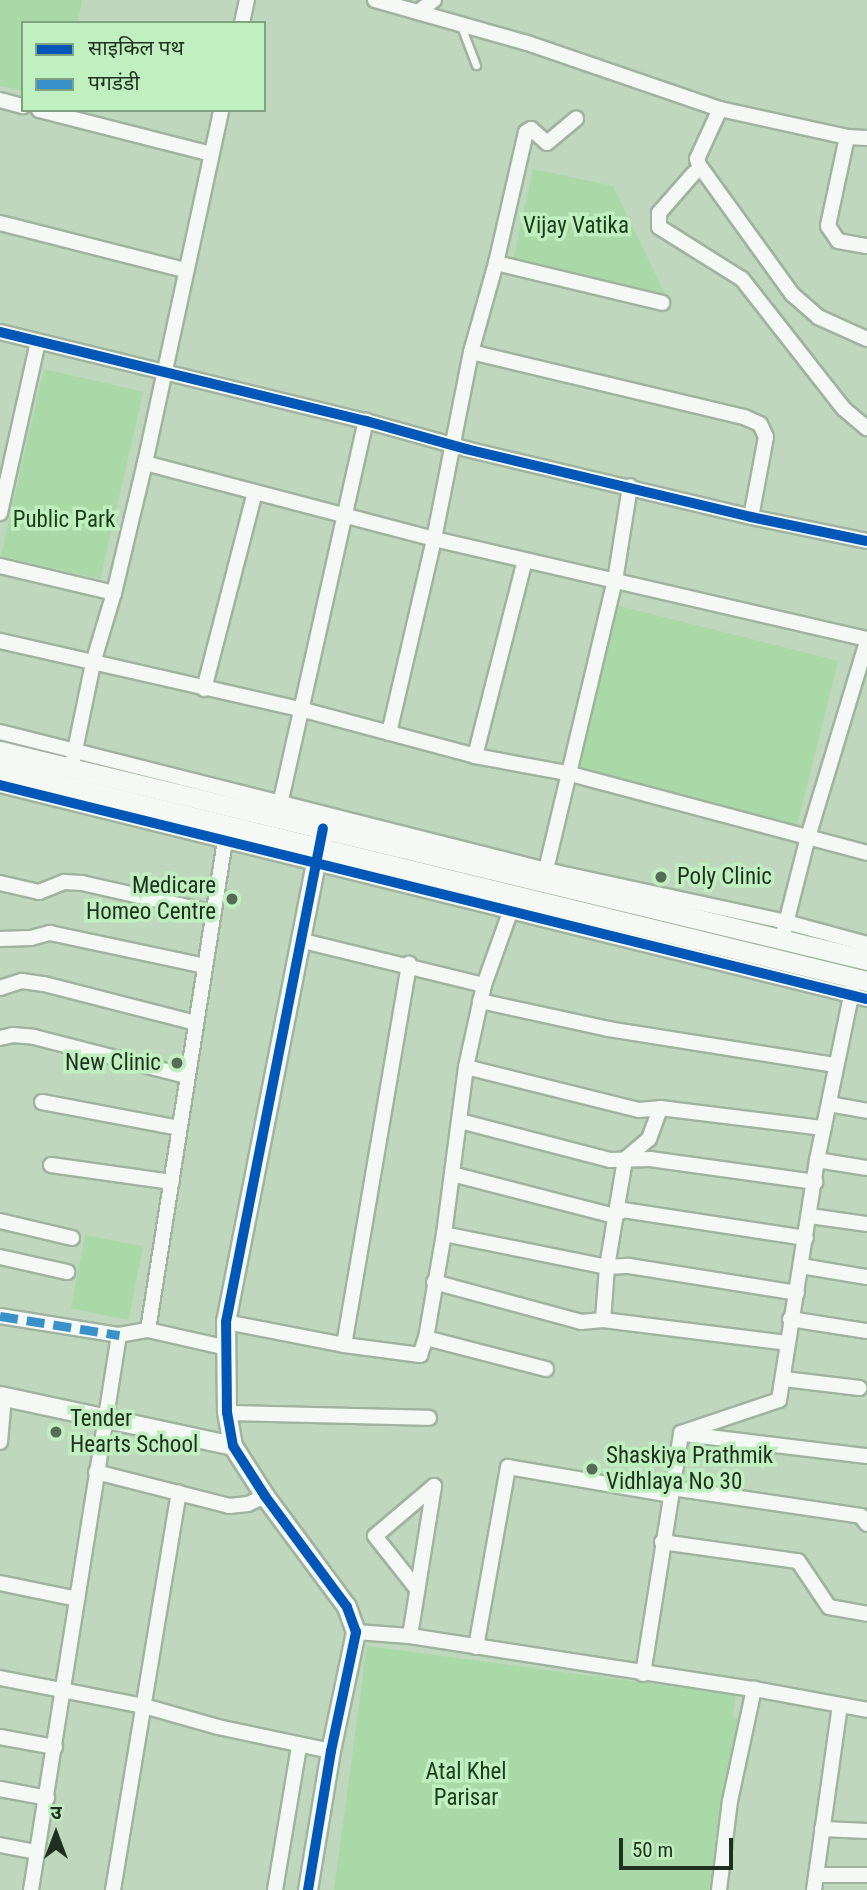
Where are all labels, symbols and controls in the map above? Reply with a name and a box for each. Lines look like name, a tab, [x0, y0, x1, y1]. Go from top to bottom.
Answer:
legend	[21, 21, 266, 112]
text: साइकिल पथ	[88, 36, 184, 60]
text: पगडंडी	[88, 71, 140, 95]
park label: Vijay Vatika	[523, 212, 629, 240]
park label: Public Park	[13, 506, 115, 534]
place label: Poly Clinic	[677, 863, 772, 891]
marker: Poly Clinic	[651, 867, 671, 887]
place label: Medicare Homeo Centre	[86, 872, 216, 926]
marker: Medicare Homeo Centre	[222, 889, 242, 909]
place label: New Clinic	[65, 1049, 161, 1077]
marker: New Clinic	[167, 1053, 187, 1073]
place label: Tender Hearts School	[70, 1405, 198, 1459]
marker: Tender Hearts School	[48, 1424, 64, 1440]
place label: Shaskiya Prathmik Vidhlaya No 30	[606, 1442, 773, 1496]
marker: Shaskiya Prathmik Vidhlaya No 30	[584, 1461, 600, 1477]
park label: Atal Khel Parisar	[425, 1758, 507, 1812]
north arrow	[21, 1799, 91, 1869]
text: उ	[50, 1801, 62, 1824]
scale bar	[622, 1824, 736, 1868]
text: 50 m	[632, 1838, 673, 1862]

